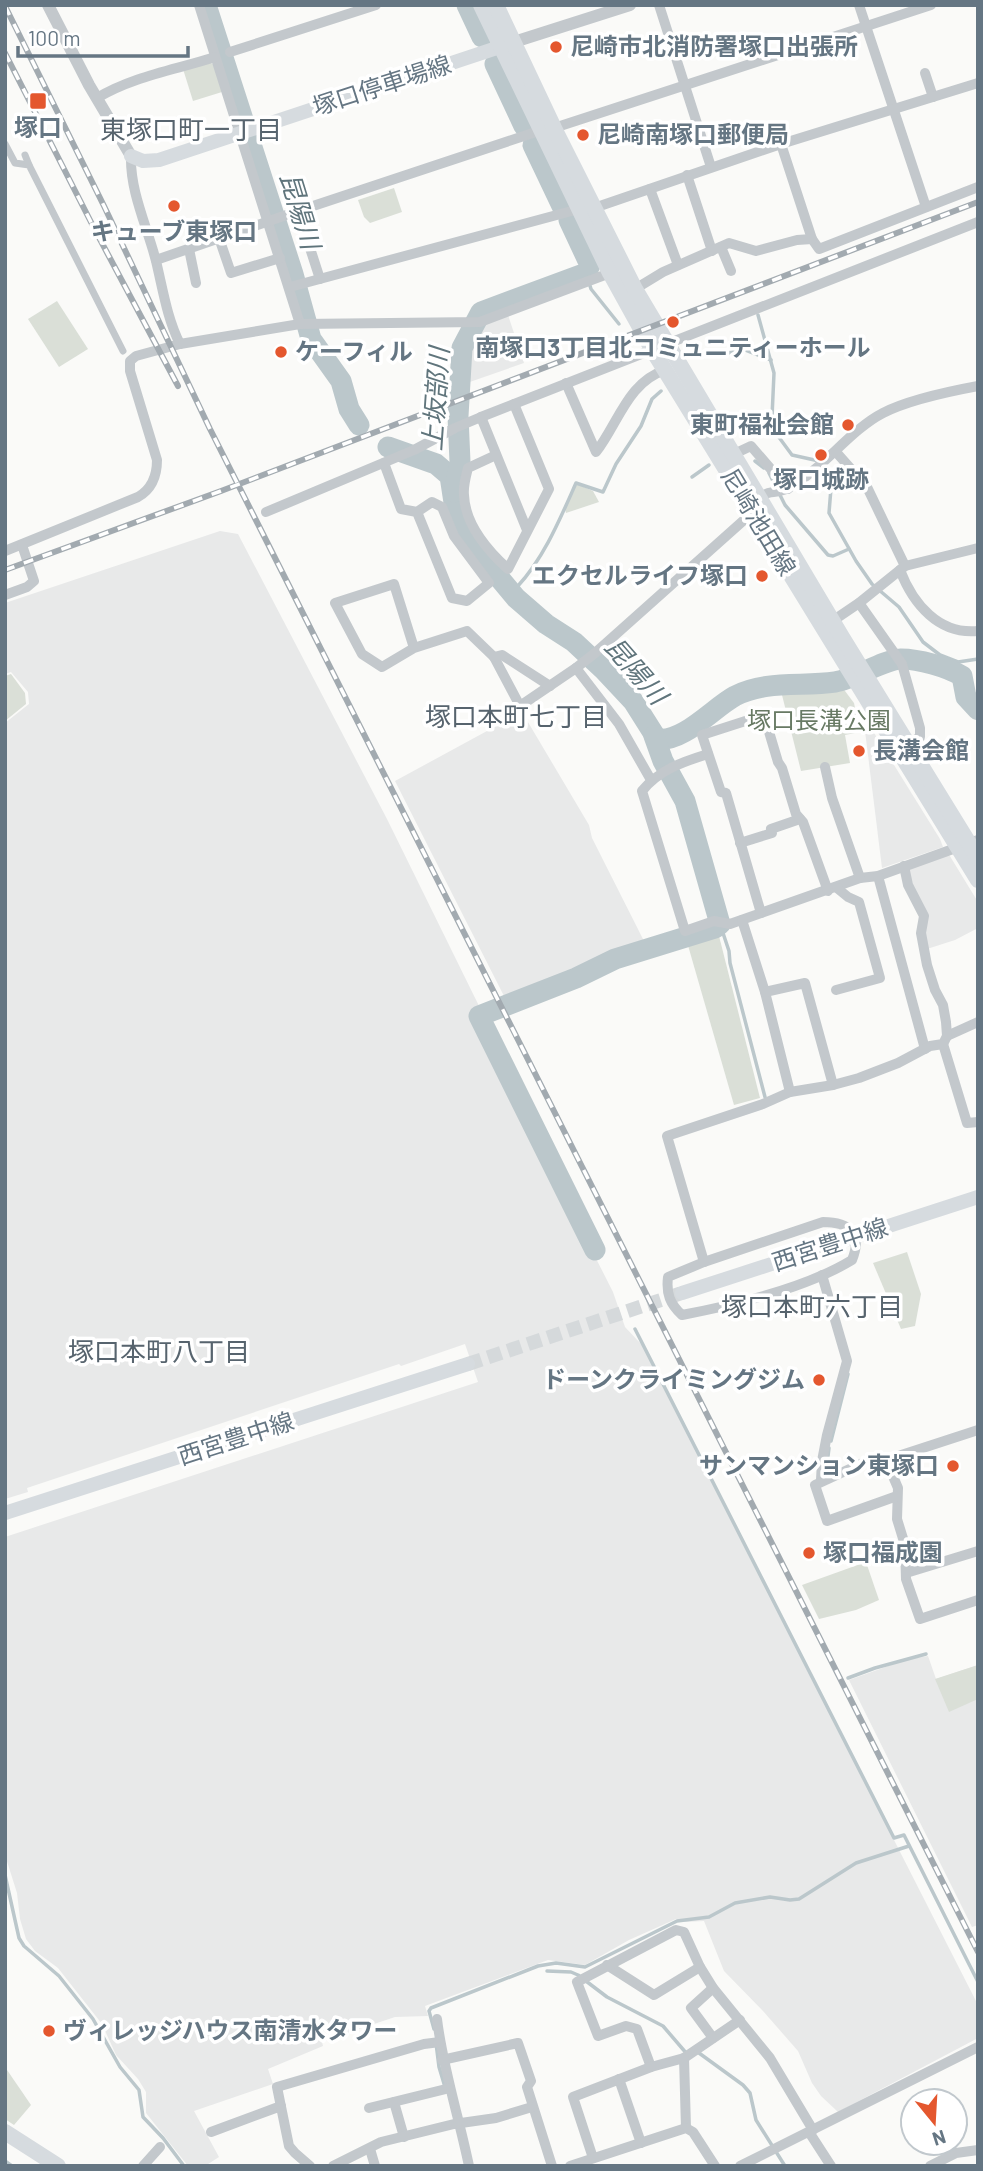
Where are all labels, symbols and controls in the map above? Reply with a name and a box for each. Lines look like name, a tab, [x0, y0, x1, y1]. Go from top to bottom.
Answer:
scale bar	[18, 14, 187, 58]
text: 100 m	[28, 25, 81, 50]
place label: 尼崎市北消防署塚口出張所	[570, 31, 858, 60]
marker: 尼崎市北消防署塚口出張所	[548, 39, 564, 55]
street label: 塚口停車場線	[309, 49, 454, 121]
marker: 塚口	[28, 91, 48, 111]
place label: 塚口	[14, 112, 62, 141]
district label: 東塚口町一丁目	[100, 113, 282, 144]
place label: 尼崎南塚口郵便局	[597, 119, 789, 148]
marker: 尼崎南塚口郵便局	[575, 127, 591, 143]
water label: 昆陽川	[275, 169, 329, 255]
marker: キューブ東塚口	[166, 198, 182, 214]
place label: キューブ東塚口	[91, 216, 257, 245]
marker: 南塚口3丁目北コミュニティーホール	[665, 314, 681, 330]
place label: 南塚口3丁目北コミュニティーホール	[475, 332, 871, 361]
place label: ケーフィル	[295, 336, 413, 365]
water label: 上坂部川	[415, 343, 454, 452]
marker: ケーフィル	[273, 344, 289, 360]
place label: 東町福祉会館	[690, 409, 834, 438]
marker: 東町福祉会館	[840, 417, 856, 433]
marker: 塚口城跡	[813, 447, 829, 463]
street label: 尼崎池田線	[716, 462, 803, 580]
place label: 塚口城跡	[773, 464, 869, 493]
place label: エクセルライフ塚口	[532, 560, 748, 589]
marker: エクセルライフ塚口	[754, 568, 770, 584]
water label: 昆陽川	[600, 630, 676, 712]
district label: 塚口本町七丁目	[425, 700, 607, 731]
park label: 塚口長溝公園	[747, 705, 891, 734]
place label: 長溝会館	[873, 735, 969, 764]
marker: 長溝会館	[851, 743, 867, 759]
street label: 西宮豊中線	[768, 1211, 891, 1276]
district label: 塚口本町六丁目	[721, 1290, 903, 1321]
district label: 塚口本町八丁目	[68, 1335, 250, 1366]
place label: ドーンクライミングジム	[542, 1364, 805, 1393]
marker: ドーンクライミングジム	[811, 1372, 827, 1388]
street label: 西宮豊中線	[174, 1405, 297, 1470]
place label: サンマンション東塚口	[699, 1450, 939, 1479]
marker: サンマンション東塚口	[945, 1458, 961, 1474]
place label: 塚口福成園	[823, 1537, 943, 1566]
marker: 塚口福成園	[801, 1545, 817, 1561]
place label: ヴィレッジハウス南清水タワー	[63, 2015, 398, 2044]
marker: ヴィレッジハウス南清水タワー	[41, 2023, 57, 2039]
north arrow	[899, 2087, 969, 2157]
text: N	[930, 2126, 949, 2152]

